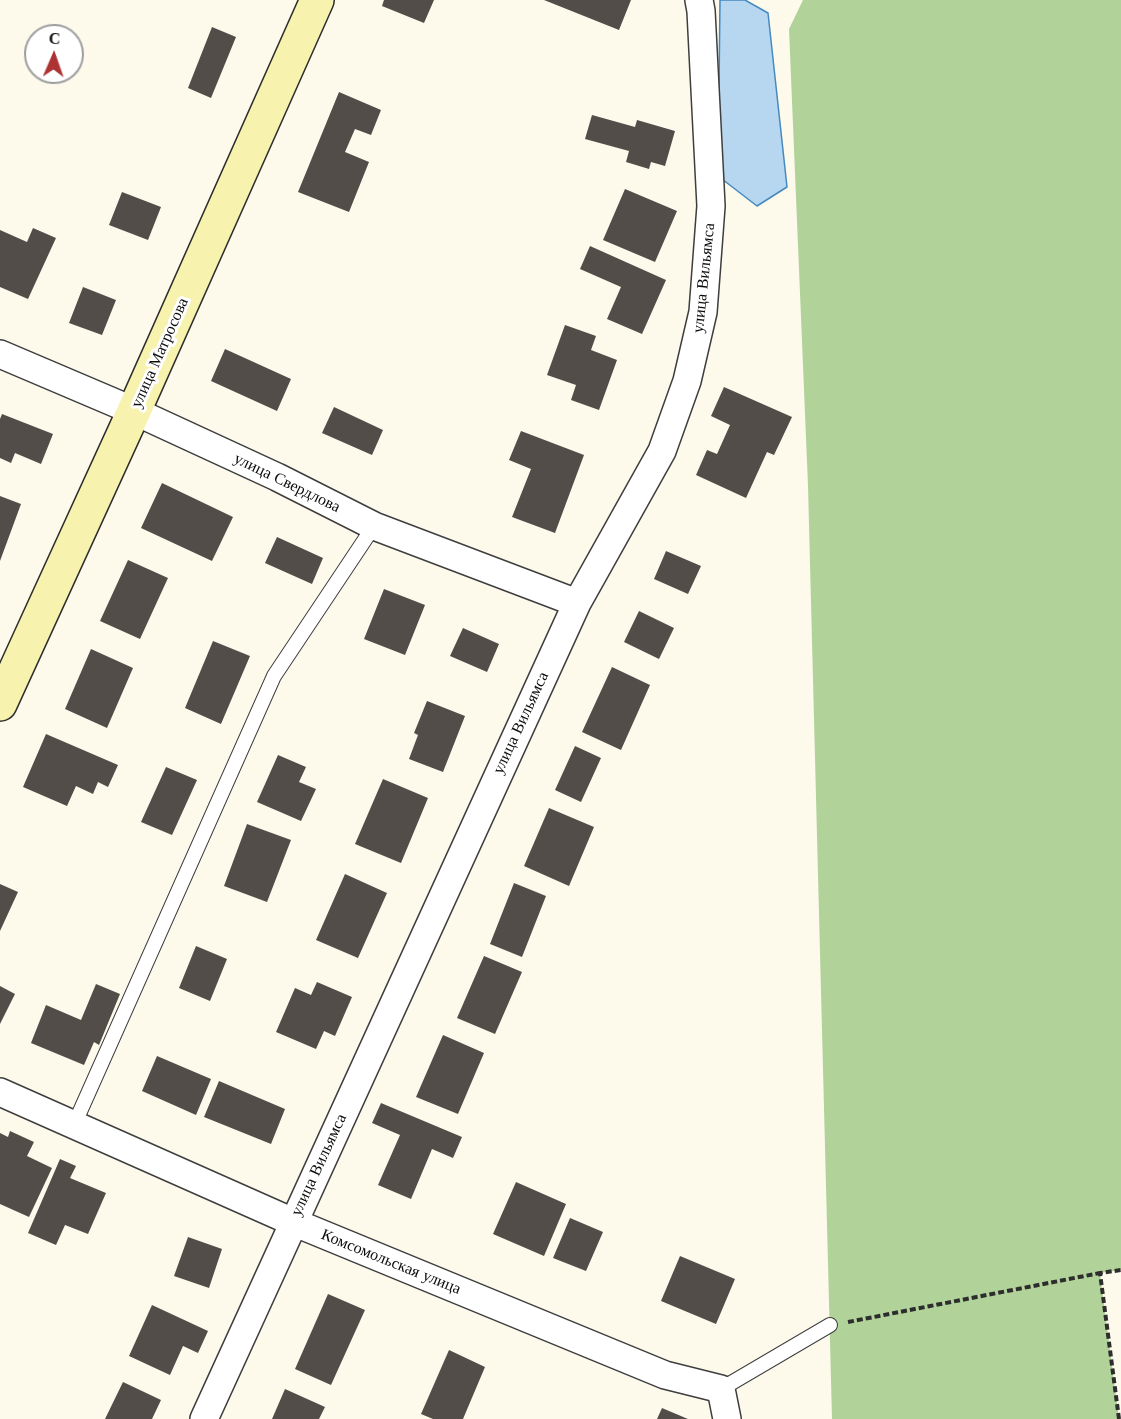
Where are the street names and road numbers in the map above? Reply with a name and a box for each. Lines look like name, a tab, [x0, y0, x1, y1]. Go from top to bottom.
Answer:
street label: улица Вильямса	[689, 222, 719, 334]
street label: улица Матросова	[127, 295, 193, 411]
street label: улица Свердлова	[231, 449, 343, 517]
street label: улица Вильямса	[489, 669, 553, 777]
street label: улица Вильямса	[287, 1111, 351, 1219]
street label: Комсомольская улица	[318, 1225, 464, 1299]

